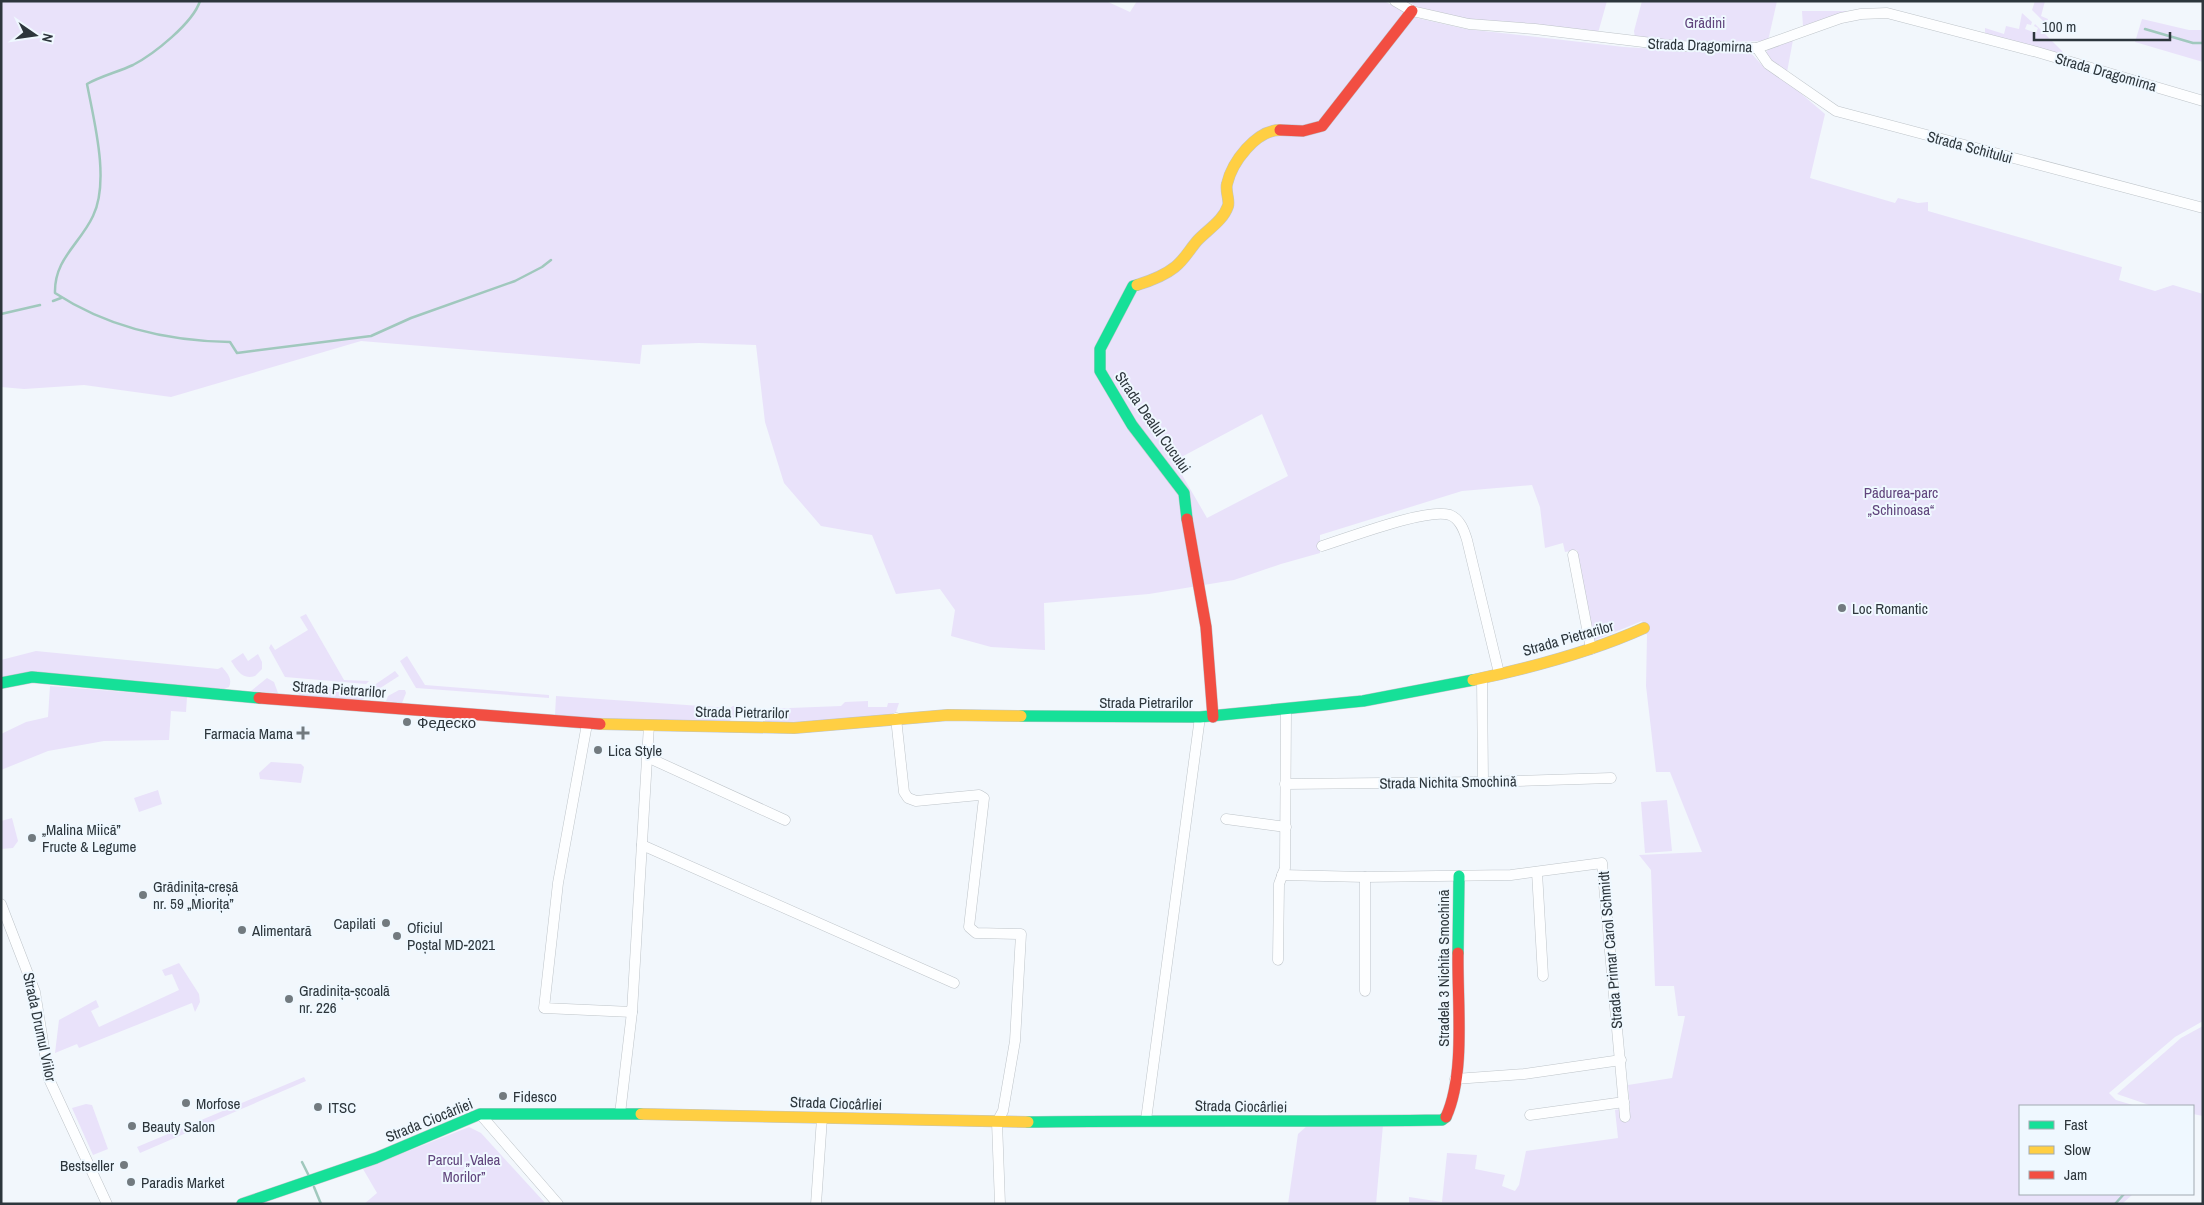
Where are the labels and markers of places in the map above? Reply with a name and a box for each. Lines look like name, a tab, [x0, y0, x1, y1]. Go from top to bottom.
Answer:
place label: Loc Romantic	[1852, 598, 1928, 619]
marker: Loc Romantic	[1836, 602, 1848, 614]
place label: Федеско	[417, 712, 476, 733]
marker: Федеско	[401, 716, 413, 728]
place label: Farmacia Mama	[204, 723, 293, 744]
marker: Farmacia Mama	[297, 727, 309, 739]
place label: Lica Style	[608, 740, 662, 761]
marker: Lica Style	[592, 744, 604, 756]
place label: „Malina Miică” Fructe & Legume	[42, 819, 137, 857]
marker: „Malina Miică” Fructe & Legume	[26, 832, 38, 844]
place label: Grădinița-creșă nr. 59 „Miorița”	[153, 876, 239, 914]
marker: Grădinița-creșă nr. 59 „Miorița”	[137, 889, 149, 901]
place label: Capilati	[334, 913, 376, 934]
marker: Capilati	[380, 917, 392, 929]
place label: Oficiul Poștal MD-2021	[407, 917, 495, 955]
place label: Alimentară	[251, 920, 312, 941]
marker: Alimentară	[236, 924, 248, 936]
marker: Oficiul Poștal MD-2021	[391, 930, 403, 942]
place label: Gradinița-școală nr. 226	[299, 980, 390, 1018]
marker: Gradinița-școală nr. 226	[283, 993, 295, 1005]
place label: Fidesco	[513, 1086, 557, 1107]
marker: Fidesco	[497, 1090, 509, 1102]
place label: Morfose	[196, 1093, 241, 1114]
marker: Morfose	[180, 1097, 192, 1109]
place label: ITSC	[328, 1097, 356, 1118]
marker: ITSC	[312, 1101, 324, 1113]
place label: Beauty Salon	[142, 1116, 215, 1137]
marker: Beauty Salon	[126, 1120, 138, 1132]
place label: Bestseller	[60, 1155, 114, 1176]
marker: Bestseller	[118, 1159, 130, 1171]
place label: Paradis Market	[141, 1172, 225, 1193]
marker: Paradis Market	[125, 1176, 137, 1188]

